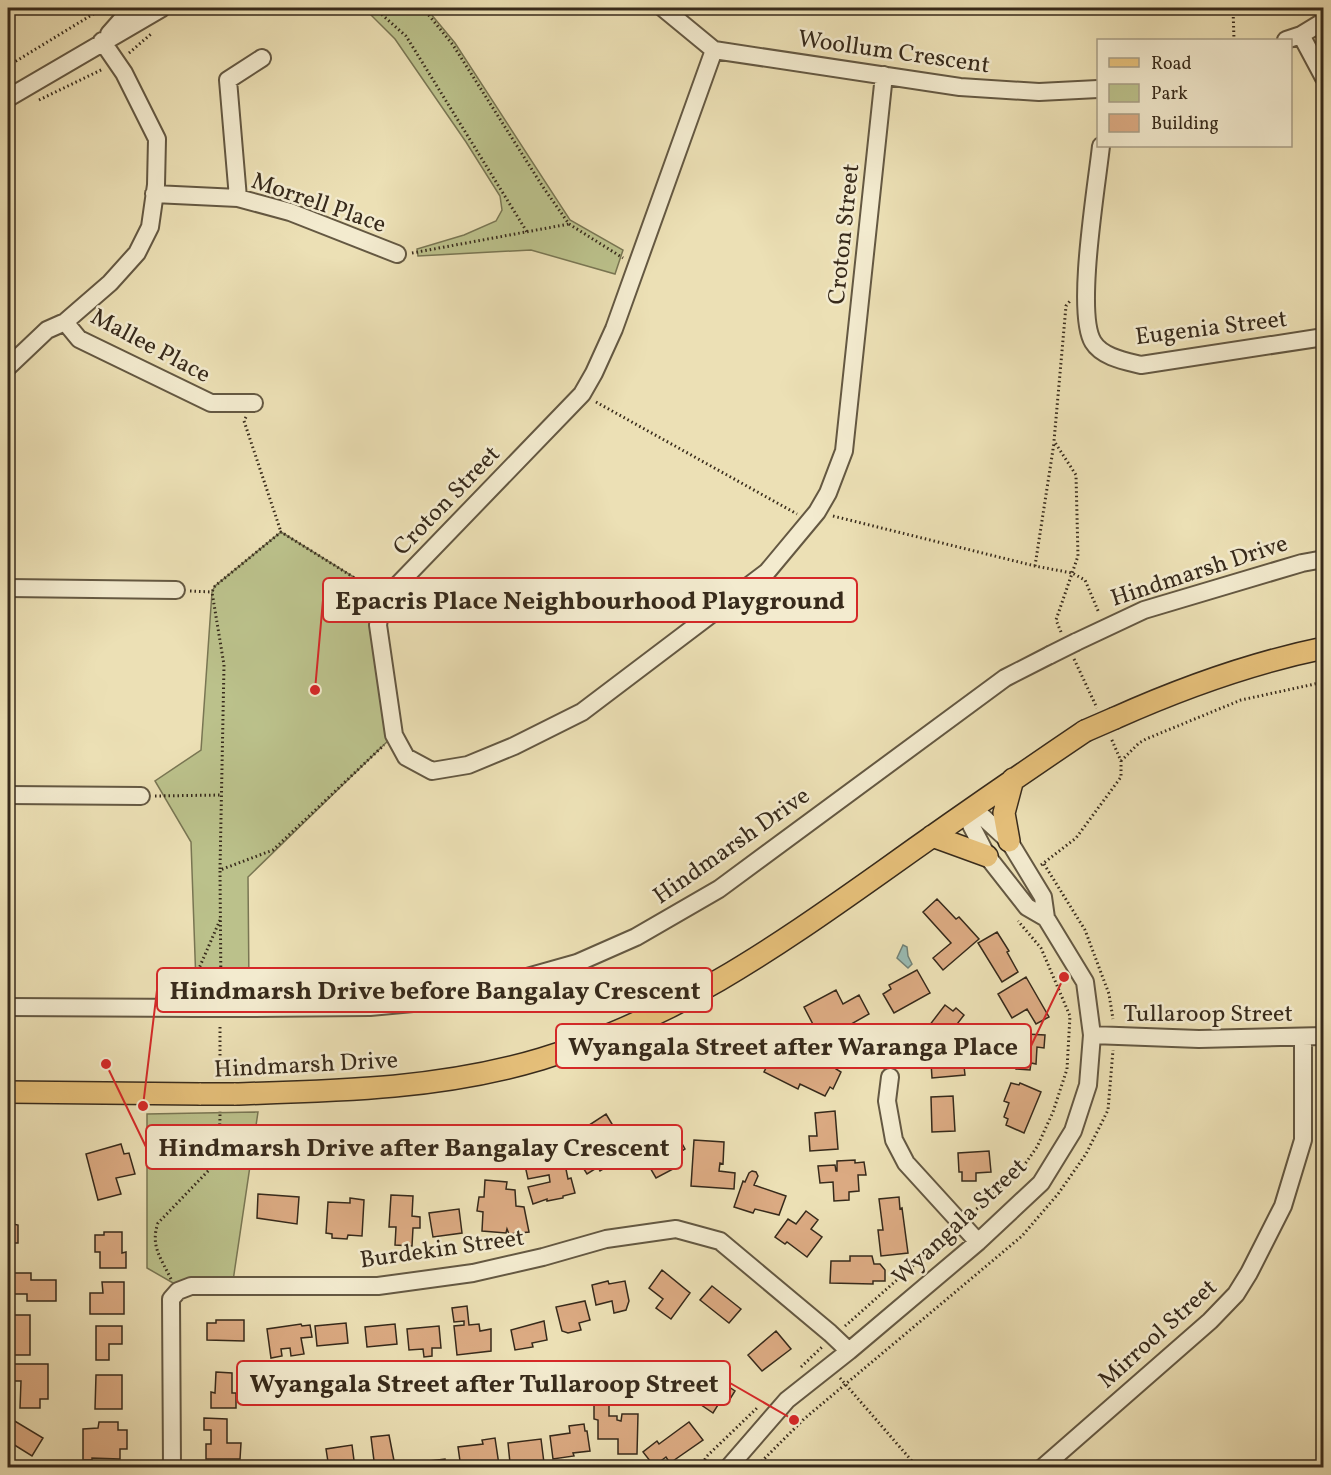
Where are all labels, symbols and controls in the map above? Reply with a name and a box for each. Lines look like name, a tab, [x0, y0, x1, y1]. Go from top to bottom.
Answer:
street label: Woollum Crescent	[795, 23, 992, 83]
legend	[1097, 39, 1292, 147]
text: Road	[1151, 52, 1192, 77]
text: Park	[1151, 82, 1188, 107]
text: Building	[1151, 112, 1219, 137]
street label: Croton Street	[821, 162, 869, 306]
street label: Morrell Place	[246, 165, 390, 243]
street label: Mallee Place	[84, 301, 216, 393]
street label: Eugenia Street	[1133, 303, 1289, 355]
street label: Croton Street	[386, 439, 509, 564]
street label: Hindmarsh Drive	[1107, 527, 1293, 617]
callout: Epacris Place Neighbourhood Playground	[323, 578, 857, 622]
text: Epacris Place Neighbourhood Playground	[335, 584, 845, 620]
street label: Hindmarsh Drive	[647, 780, 817, 913]
callout: Hindmarsh Drive before Bangalay Crescent	[157, 968, 712, 1012]
text: Hindmarsh Drive before Bangalay Crescent	[169, 974, 701, 1010]
street label: Tullaroop Street	[1123, 998, 1293, 1032]
callout: Wyangala Street after Waranga Place	[556, 1024, 1031, 1068]
text: Wyangala Street after Waranga Place	[568, 1030, 1018, 1066]
street label: Hindmarsh Drive	[213, 1044, 399, 1088]
callout: Hindmarsh Drive after Bangalay Crescent	[146, 1125, 682, 1169]
text: Hindmarsh Drive after Bangalay Crescent	[158, 1131, 670, 1167]
street label: Wyangala Street	[885, 1151, 1035, 1294]
street label: Burdekin Street	[358, 1222, 527, 1278]
street label: Mirrool Street	[1091, 1272, 1225, 1397]
callout: Wyangala Street after Tullaroop Street	[237, 1361, 730, 1405]
text: Wyangala Street after Tullaroop Street	[249, 1367, 719, 1403]

